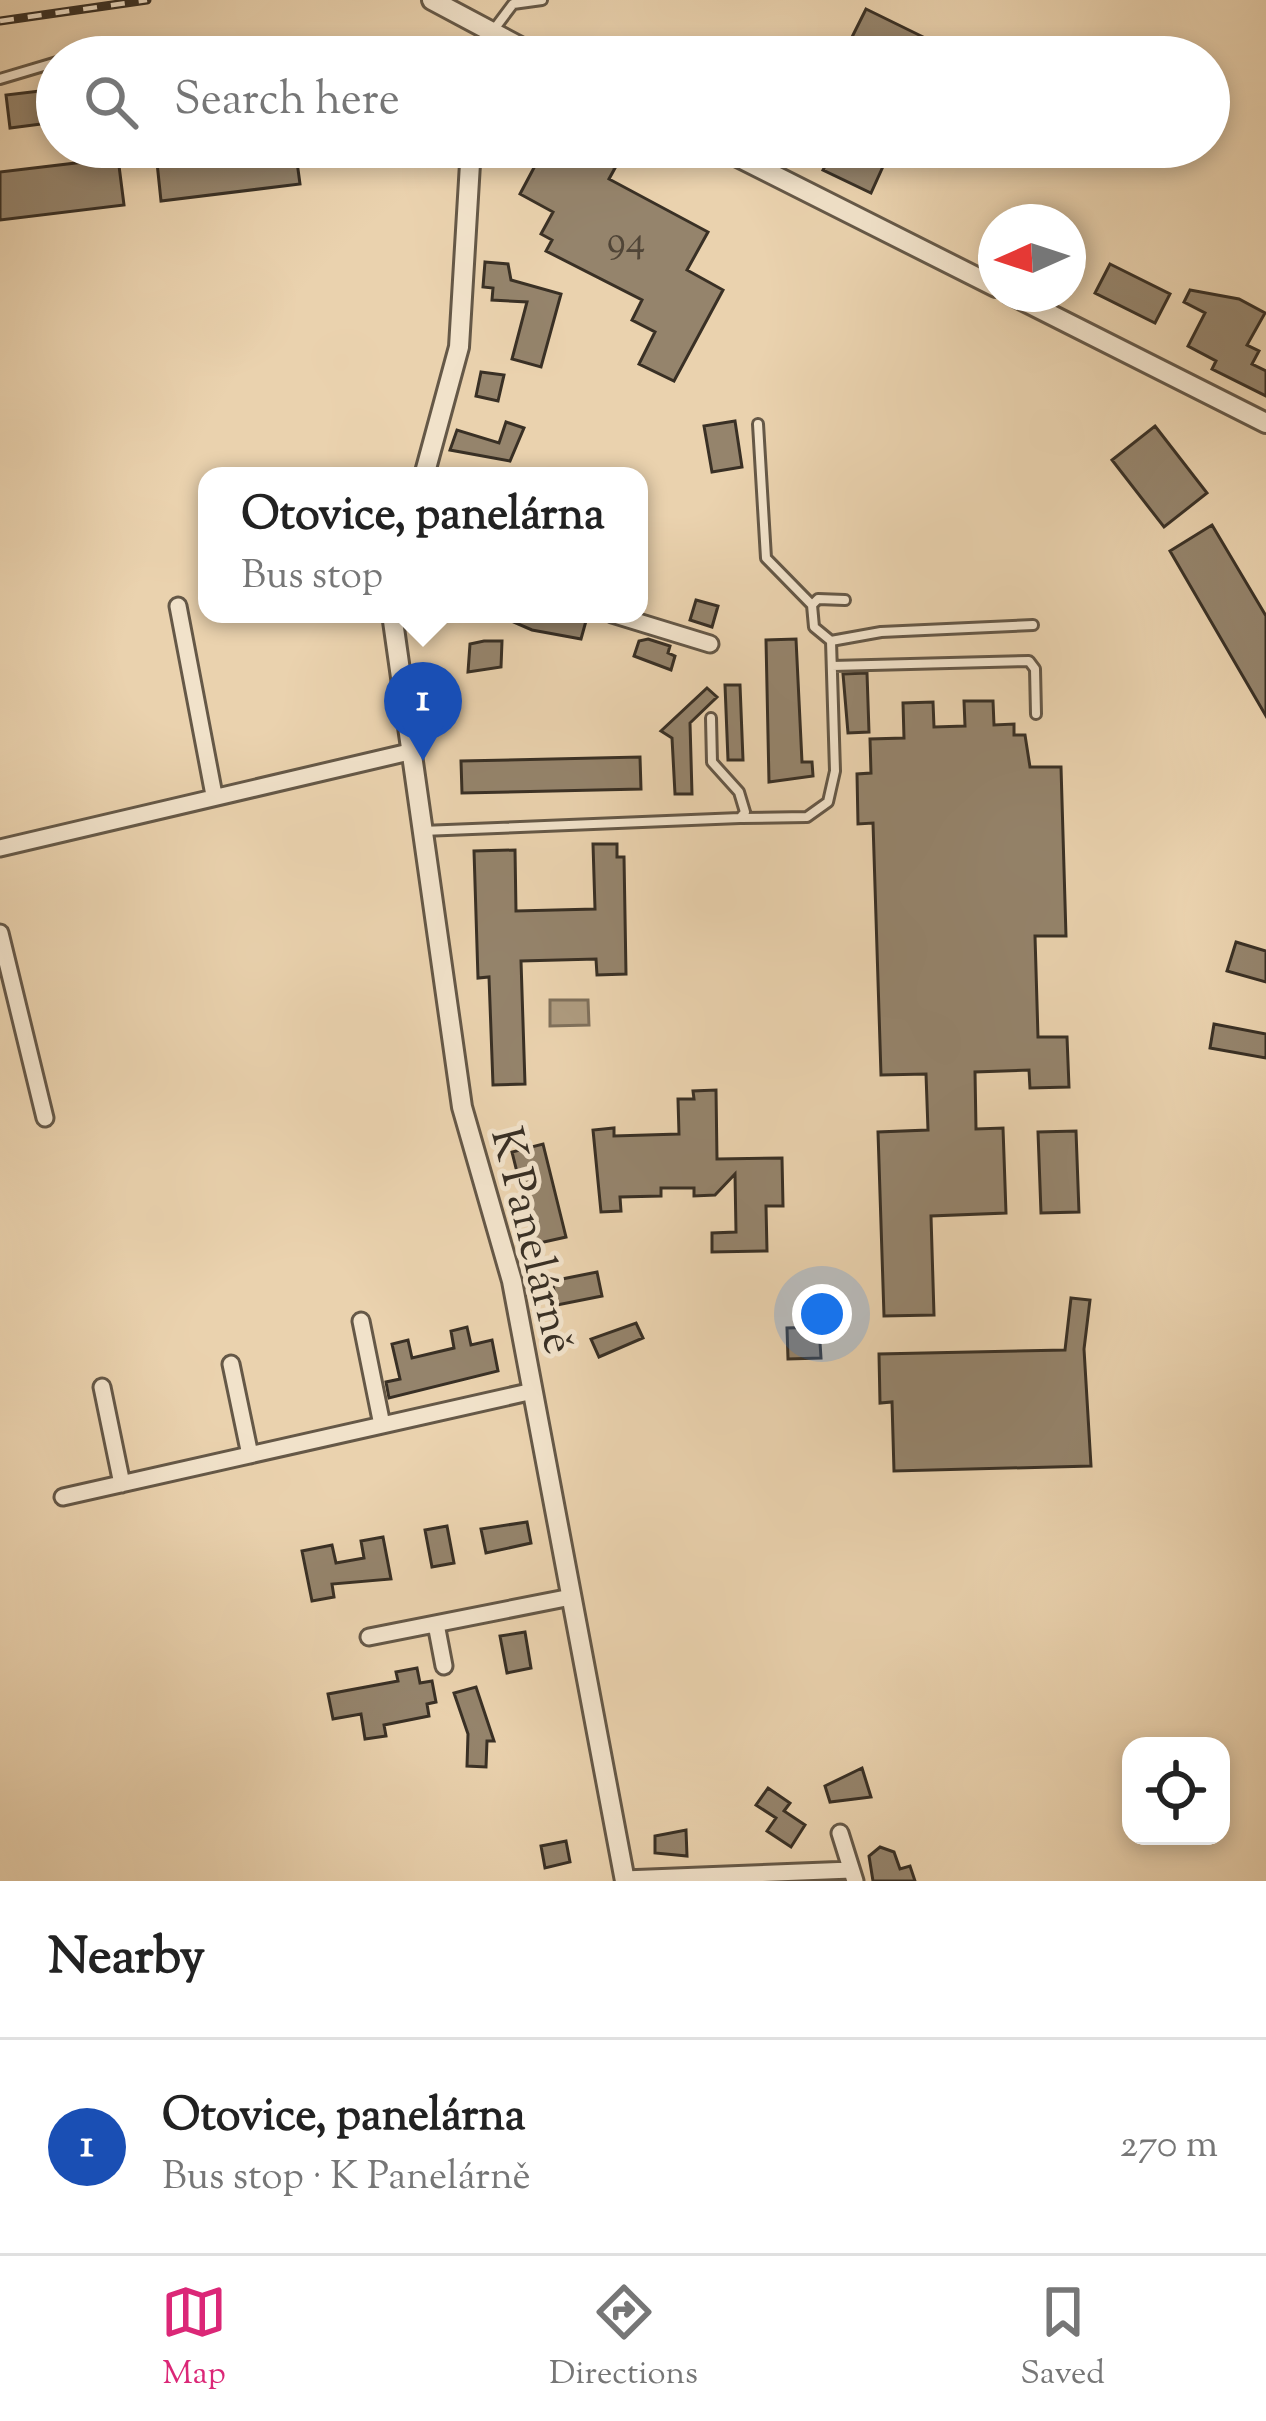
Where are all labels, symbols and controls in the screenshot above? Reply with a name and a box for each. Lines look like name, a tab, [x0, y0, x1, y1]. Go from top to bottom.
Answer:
search box	[36, 36, 1230, 168]
icon: search	[78, 69, 144, 135]
text: Search here	[174, 70, 400, 135]
north arrow	[978, 204, 1086, 312]
house number: 94	[607, 215, 645, 271]
popup	[198, 467, 648, 623]
text: Otovice, panelárna	[241, 485, 605, 550]
text: Bus stop	[241, 550, 383, 606]
pin: 1	[384, 662, 462, 761]
street label: K Panelárně	[470, 1121, 589, 1361]
your location	[792, 1284, 852, 1344]
map controls	[1122, 1737, 1230, 1845]
button: locate	[1122, 1737, 1230, 1845]
text: Nearby	[48, 1923, 205, 1996]
text: Otovice, panelárna	[162, 2086, 526, 2151]
text: 1	[80, 2119, 94, 2175]
text: 270 m	[1120, 2119, 1218, 2175]
text: Bus stop · K Panelárně	[162, 2151, 531, 2207]
tab: Map	[161, 2279, 227, 2399]
tab: Directions	[549, 2279, 698, 2399]
tab: Saved	[1020, 2279, 1105, 2399]

